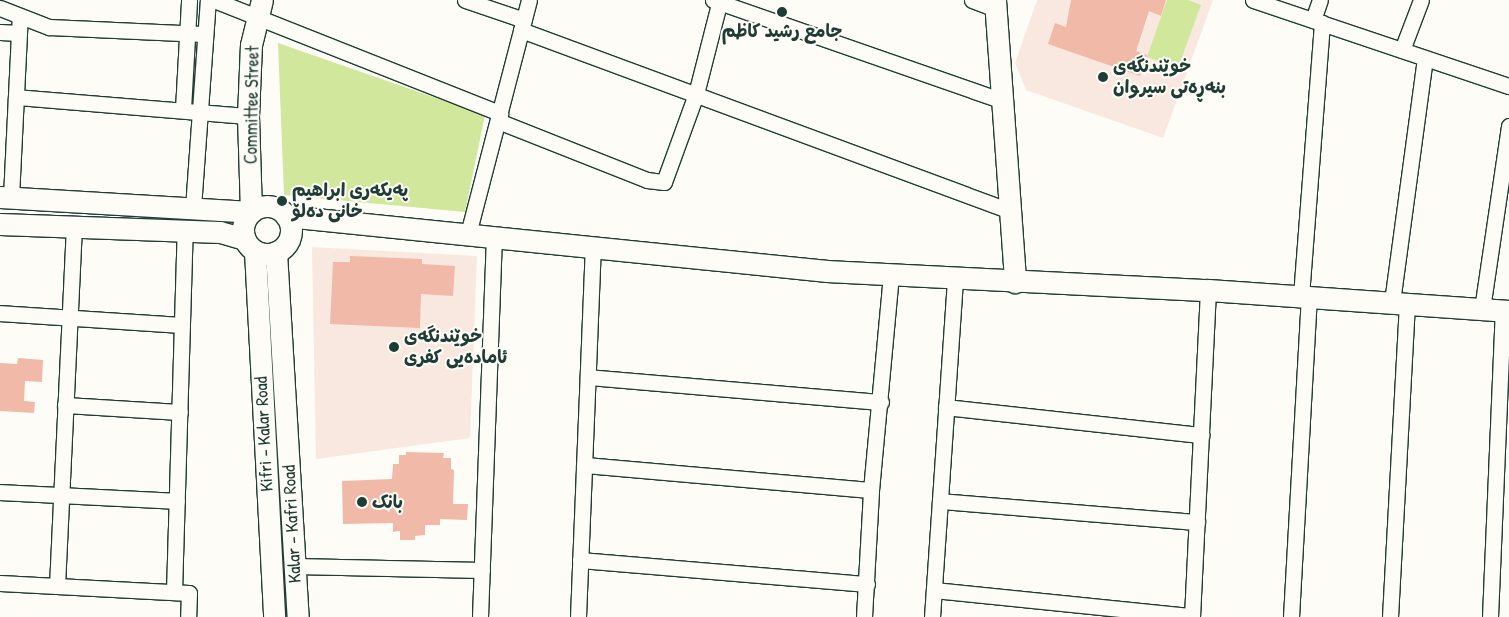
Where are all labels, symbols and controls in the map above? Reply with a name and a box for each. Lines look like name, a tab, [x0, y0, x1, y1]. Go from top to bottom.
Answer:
marker: جامع رشيد كاظم	[776, 6, 788, 18]
place label: جامع رشيد كاظم	[722, 20, 842, 42]
street label: Committee Street	[240, 46, 264, 164]
place label: خوێندنگەی بنەڕەتی سیروان	[1113, 56, 1226, 98]
marker: خوێندنگەی بنەڕەتی سیروان	[1097, 71, 1109, 83]
place label: پەیکەری ابراهیم خانی دەلۆ	[292, 180, 408, 222]
marker: پەیکەری ابراهیم خانی دەلۆ	[276, 195, 288, 207]
place label: خوێندنگەی ئامادەیی کفری	[404, 326, 507, 368]
marker: خوێندنگەی ئامادەیی کفری	[388, 341, 400, 353]
street label: Kifri - Kalar Road	[250, 376, 278, 492]
street label: Kalar - Kafri Road	[278, 464, 306, 584]
place label: بانک	[372, 491, 403, 513]
marker: بانک	[356, 496, 368, 508]

